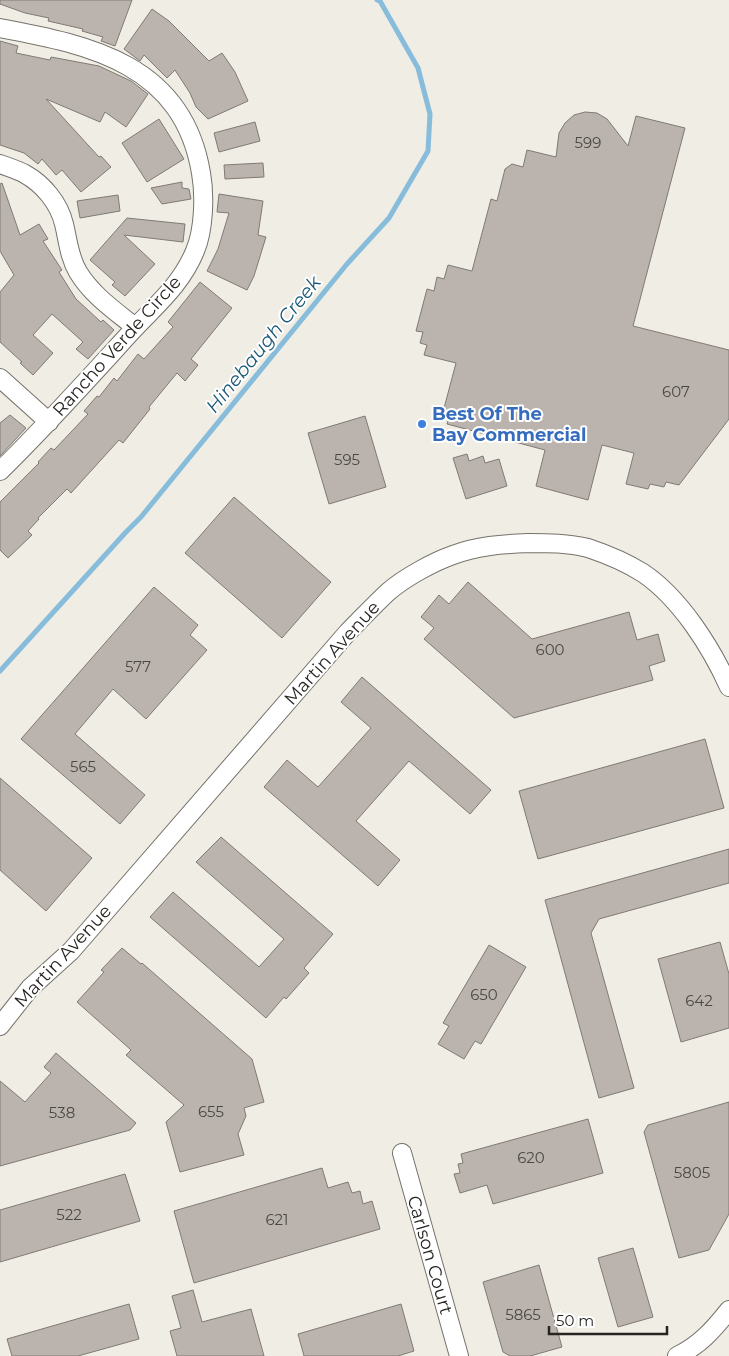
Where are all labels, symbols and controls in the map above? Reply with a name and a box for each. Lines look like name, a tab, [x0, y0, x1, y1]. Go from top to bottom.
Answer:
house number: 599	[575, 133, 601, 152]
street label: Rancho Verde Circle	[48, 271, 186, 421]
water label: Hinebaugh Creek	[201, 271, 326, 417]
house number: 607	[662, 382, 690, 401]
place label: Best Of The Bay Commercial	[432, 403, 586, 446]
marker: Best Of The Bay Commercial	[416, 418, 428, 430]
house number: 595	[334, 450, 360, 469]
street label: Martin Avenue	[280, 596, 385, 710]
house number: 600	[536, 640, 565, 659]
house number: 577	[125, 657, 151, 676]
house number: 565	[70, 757, 96, 776]
street label: Martin Avenue	[10, 900, 116, 1012]
house number: 650	[470, 985, 498, 1004]
house number: 642	[685, 991, 713, 1010]
house number: 655	[198, 1102, 224, 1121]
house number: 538	[49, 1103, 75, 1122]
house number: 620	[517, 1148, 545, 1167]
house number: 5805	[674, 1163, 710, 1182]
street label: Carlson Court	[403, 1193, 457, 1317]
house number: 522	[56, 1205, 82, 1224]
house number: 621	[265, 1210, 289, 1229]
scale bar	[549, 1304, 666, 1336]
house number: 5865	[505, 1305, 541, 1324]
text: 50 m	[556, 1311, 594, 1330]

